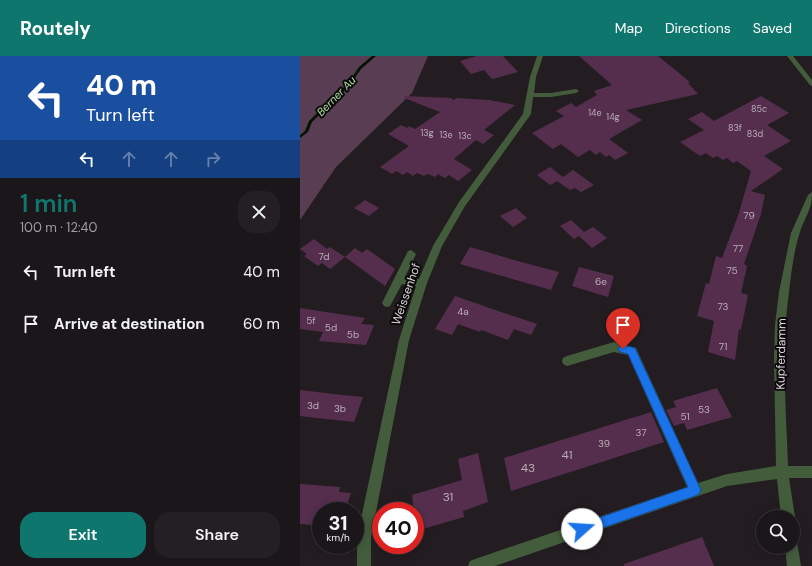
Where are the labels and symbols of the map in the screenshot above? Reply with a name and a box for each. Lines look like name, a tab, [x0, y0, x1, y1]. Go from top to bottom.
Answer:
water label: Berner Au	[314, 73, 359, 119]
house number: 85c	[751, 103, 767, 115]
house number: 14e	[588, 107, 602, 119]
house number: 14g	[606, 111, 620, 123]
house number: 83f	[728, 122, 742, 134]
house number: 13g	[420, 127, 434, 139]
house number: 83d	[747, 128, 764, 140]
house number: 13e	[439, 129, 453, 141]
house number: 13c	[458, 130, 472, 142]
house number: 79	[743, 209, 755, 222]
house number: 77	[733, 242, 743, 255]
house number: 7d	[318, 250, 330, 263]
street label: Weissenhof	[388, 261, 424, 327]
house number: 75	[726, 264, 738, 277]
house number: 6e	[595, 275, 607, 288]
house number: 73	[718, 300, 729, 313]
house number: 4a	[457, 305, 469, 318]
pin	[606, 308, 640, 349]
house number: 5f	[306, 314, 316, 327]
street label: Kupferdamm	[772, 318, 790, 390]
house number: 5d	[325, 321, 337, 334]
house number: 5b	[347, 328, 359, 341]
house number: 71	[719, 340, 727, 353]
house number: 3d	[307, 399, 319, 412]
house number: 3b	[334, 402, 346, 415]
house number: 53	[698, 403, 710, 416]
house number: 51	[680, 410, 690, 423]
house number: 37	[635, 426, 647, 439]
house number: 39	[598, 437, 610, 450]
house number: 41	[561, 447, 573, 463]
house number: 43	[521, 460, 535, 476]
house number: 31	[443, 489, 453, 505]
speed limit sign: 40	[372, 502, 424, 554]
position arrow	[561, 508, 603, 550]

